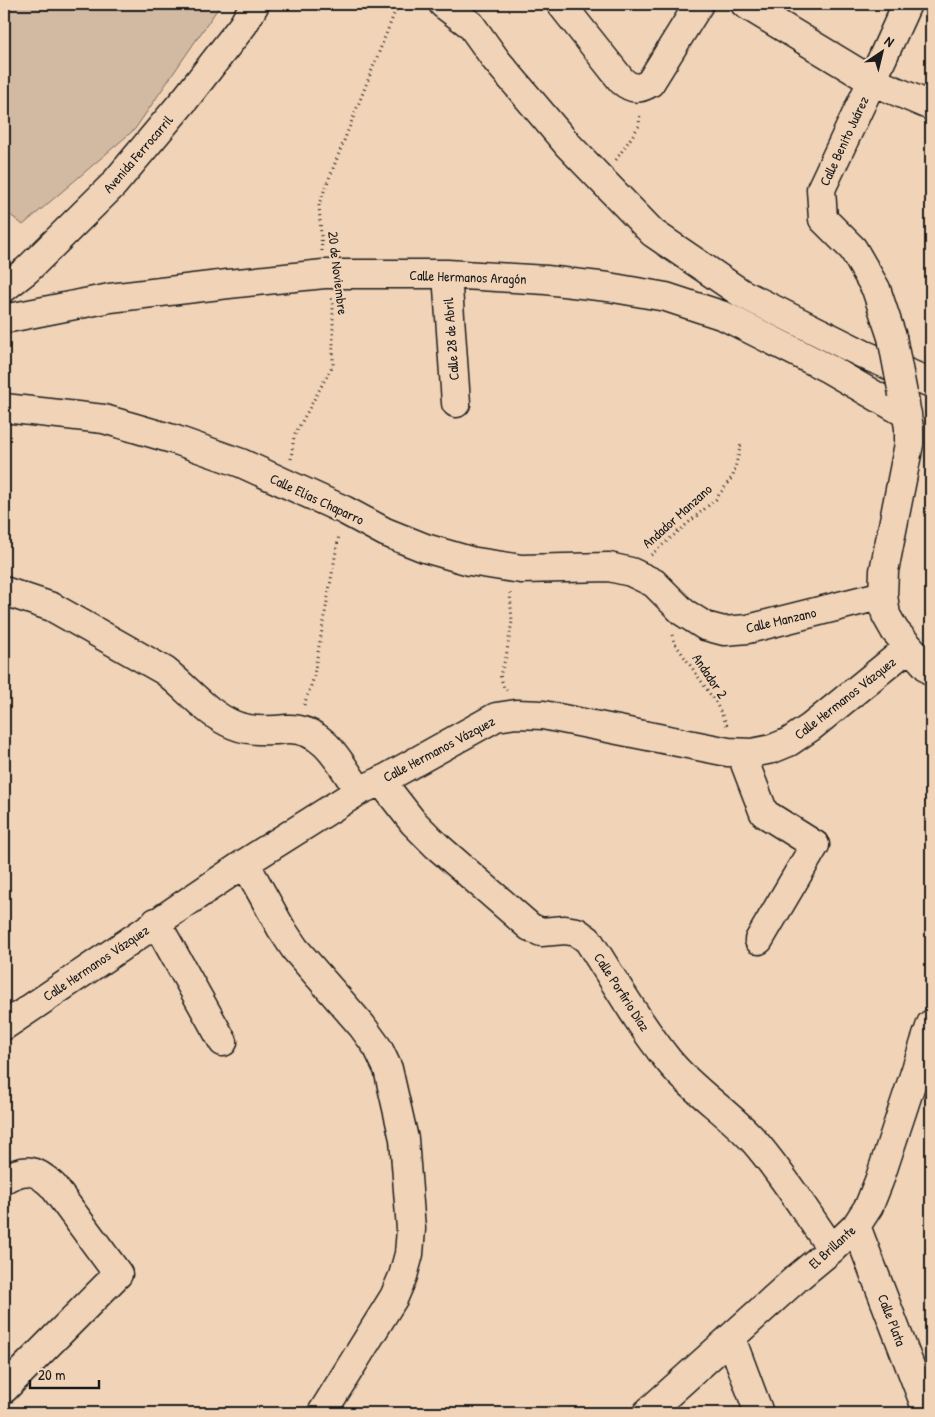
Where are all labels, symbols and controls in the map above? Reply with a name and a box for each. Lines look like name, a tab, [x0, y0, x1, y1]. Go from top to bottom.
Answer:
north arrow	[858, 28, 908, 78]
text: N	[881, 31, 899, 51]
street label: Calle Benito Juárez	[814, 93, 873, 189]
street label: Avenida Ferrocarril	[98, 110, 177, 197]
street label: 20 de Noviembre	[324, 230, 353, 316]
street label: Calle Hermanos Aragón	[409, 265, 527, 289]
street label: Calle 28 de Abril	[438, 297, 463, 381]
street label: Calle Elías Chaparro	[267, 468, 368, 530]
street label: Andador Manzano	[638, 479, 716, 552]
street label: Calle Manzano	[744, 602, 818, 637]
street label: Andador 2	[688, 650, 733, 702]
street label: Calle Hermanos Vázquez	[790, 652, 900, 744]
street label: Calle Hermanos Vázquez	[380, 711, 498, 787]
street label: Calle Hermanos Vázquez	[39, 920, 153, 1006]
street label: Calle Porfirio Díaz	[590, 949, 655, 1035]
street label: El Brillante	[804, 1220, 860, 1273]
street label: Calle Plata	[874, 1291, 911, 1349]
scale bar	[30, 1357, 99, 1389]
text: 20 m	[38, 1364, 65, 1385]

